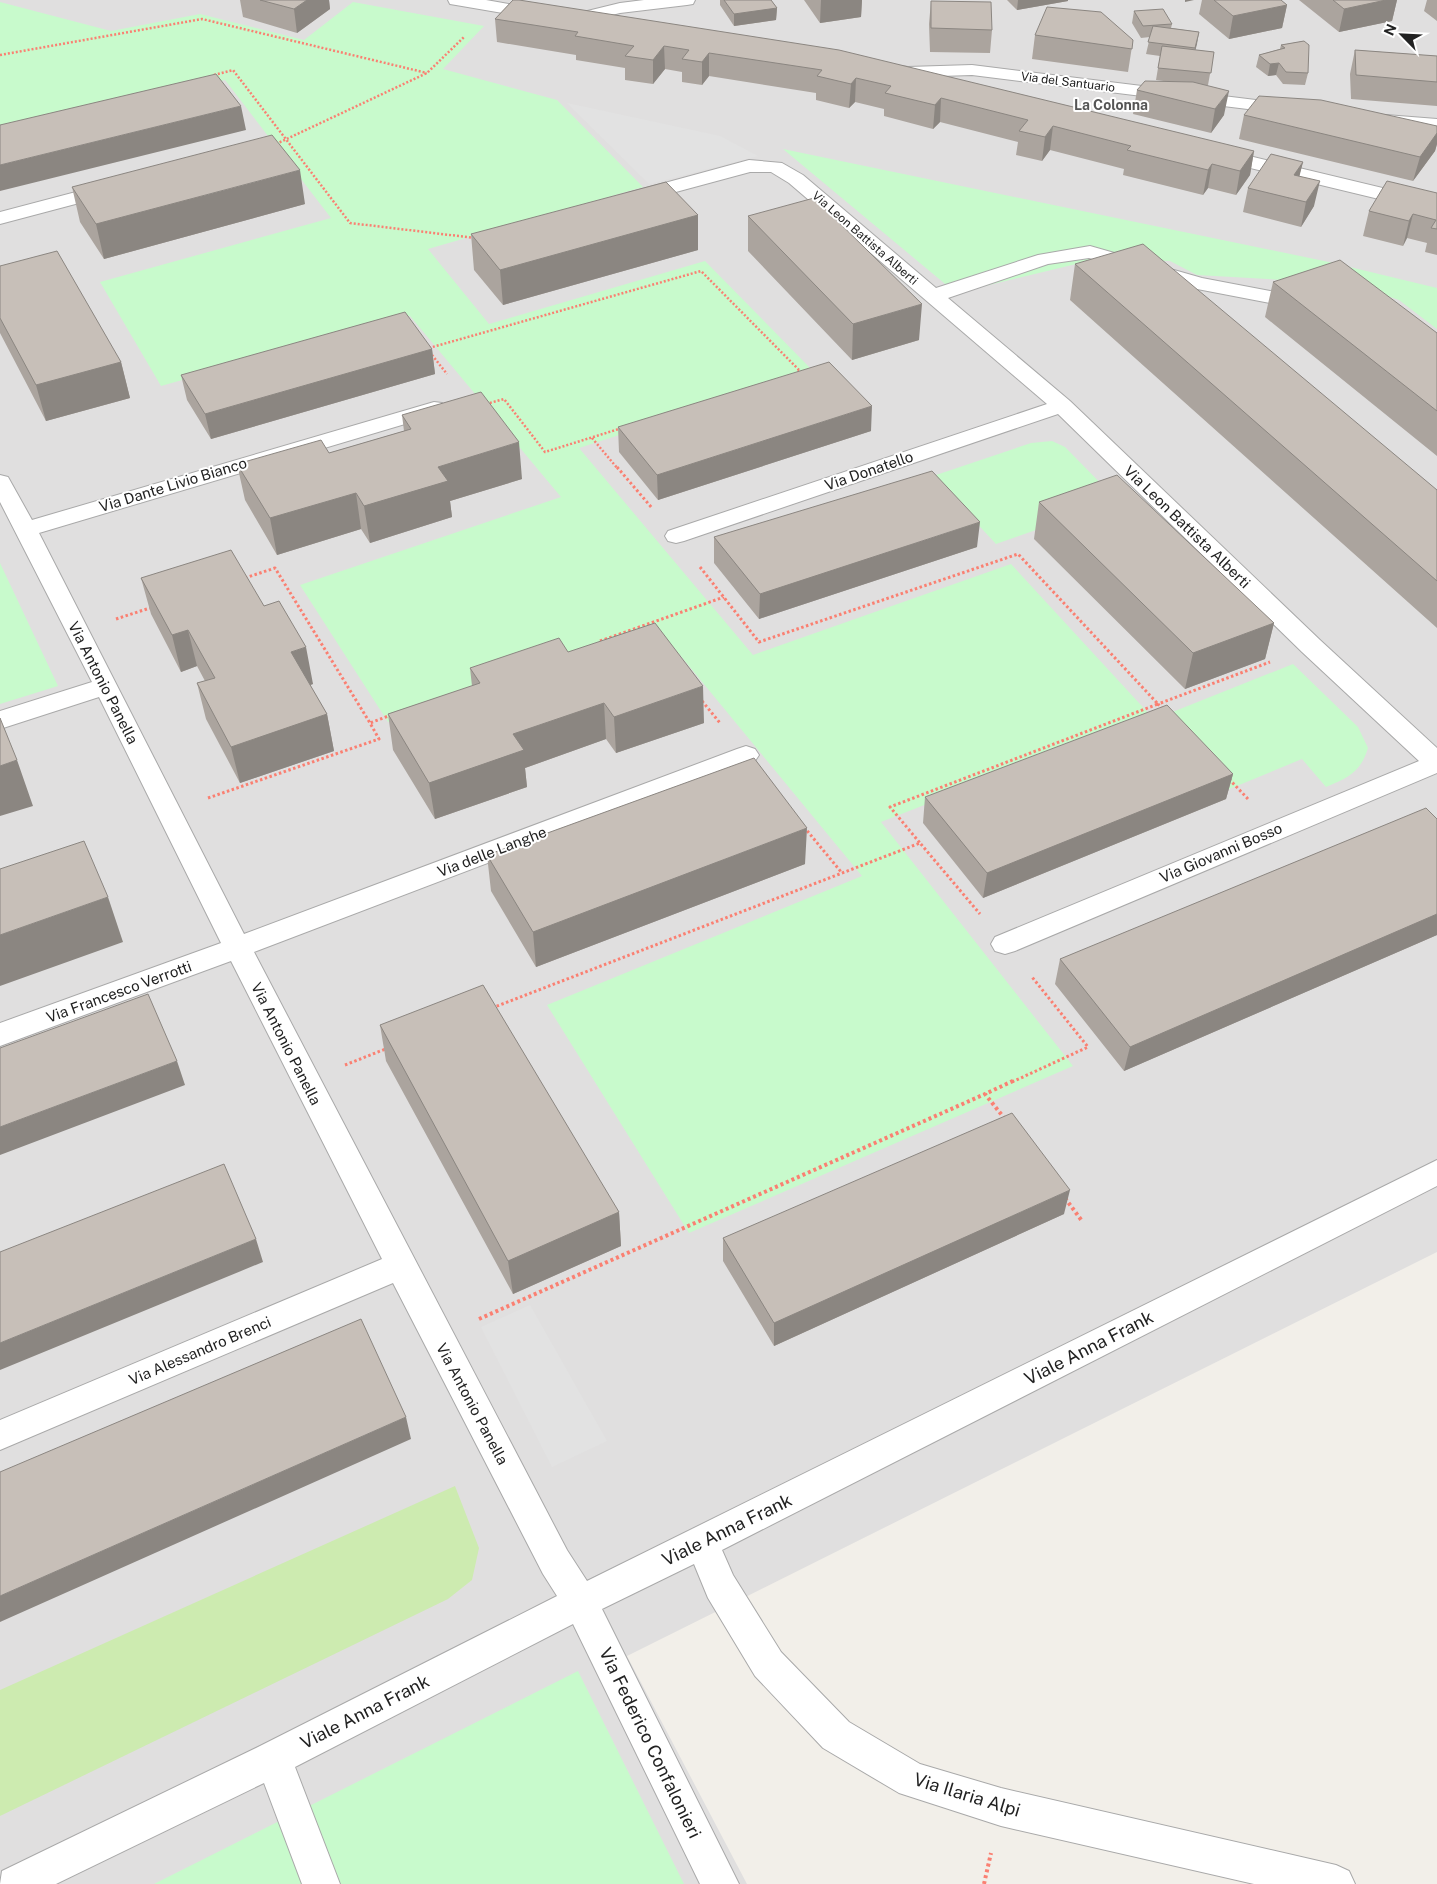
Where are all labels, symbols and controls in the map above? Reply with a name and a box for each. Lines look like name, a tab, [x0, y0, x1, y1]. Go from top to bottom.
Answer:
north arrow	[1377, 10, 1427, 60]
text: N	[1381, 21, 1400, 38]
street label: Via del Santuario	[1020, 69, 1116, 95]
district label: La Colonna	[1074, 97, 1148, 113]
street label: Via Leon Battista Alberti	[809, 188, 921, 288]
street label: Via Donatello	[822, 447, 915, 494]
street label: Via Dante Livio Bianco	[97, 454, 249, 515]
street label: Via Leon Battista Alberti	[1121, 462, 1254, 591]
street label: Via Antonio Panella	[65, 619, 142, 747]
street label: Via Giovanni Bosso	[1157, 819, 1285, 886]
street label: Via delle Langhe	[435, 823, 549, 880]
street label: Via Francesco Verrotti	[44, 957, 194, 1026]
street label: Via Antonio Panella	[248, 980, 325, 1108]
street label: Viale Anna Frank	[1021, 1306, 1157, 1389]
street label: Via Alessandro Brenci	[126, 1313, 273, 1388]
street label: Via Antonio Panella	[433, 1340, 512, 1467]
street label: Viale Anna Frank	[659, 1489, 795, 1570]
street label: Via Federico Confalonieri	[595, 1644, 706, 1842]
street label: Viale Anna Frank	[297, 1670, 433, 1753]
street label: Via Ilaria Alpi	[911, 1768, 1023, 1821]

